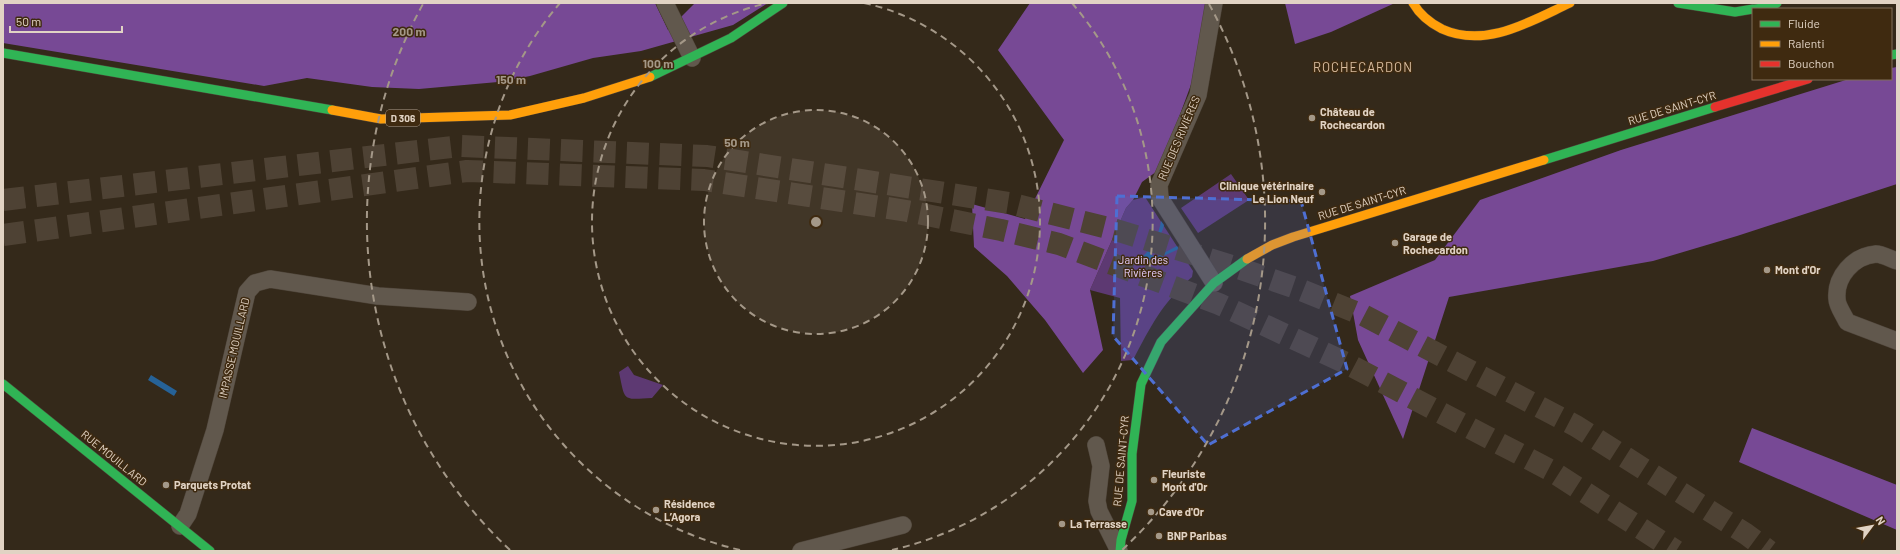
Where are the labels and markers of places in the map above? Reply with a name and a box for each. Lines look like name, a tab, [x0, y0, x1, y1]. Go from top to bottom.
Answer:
place label: Château de Rochecardon	[1320, 105, 1385, 131]
marker: Château de Rochecardon	[1307, 113, 1317, 123]
place label: Clinique vétérinaire Le Lion Neuf	[1220, 179, 1314, 205]
marker: Clinique vétérinaire Le Lion Neuf	[1317, 187, 1327, 197]
centre of rings	[809, 215, 823, 229]
place label: Garage de Rochecardon	[1403, 230, 1468, 256]
marker: Garage de Rochecardon	[1390, 238, 1400, 248]
place label: Mont d'Or	[1775, 263, 1821, 276]
marker: Mont d'Or	[1762, 265, 1772, 275]
place label: Fleuriste Mont d'Or	[1162, 467, 1208, 493]
marker: Fleuriste Mont d'Or	[1149, 475, 1159, 485]
place label: Parquets Protat	[174, 478, 251, 491]
marker: Parquets Protat	[161, 480, 171, 490]
place label: Résidence L’Agora	[664, 497, 715, 523]
marker: Résidence L’Agora	[651, 505, 661, 515]
place label: Cave d'Or	[1159, 505, 1205, 518]
marker: Cave d'Or	[1146, 507, 1156, 517]
place label: La Terrasse	[1070, 517, 1127, 530]
marker: La Terrasse	[1057, 519, 1067, 529]
place label: BNP Paribas	[1167, 529, 1227, 542]
marker: BNP Paribas	[1154, 531, 1164, 541]

